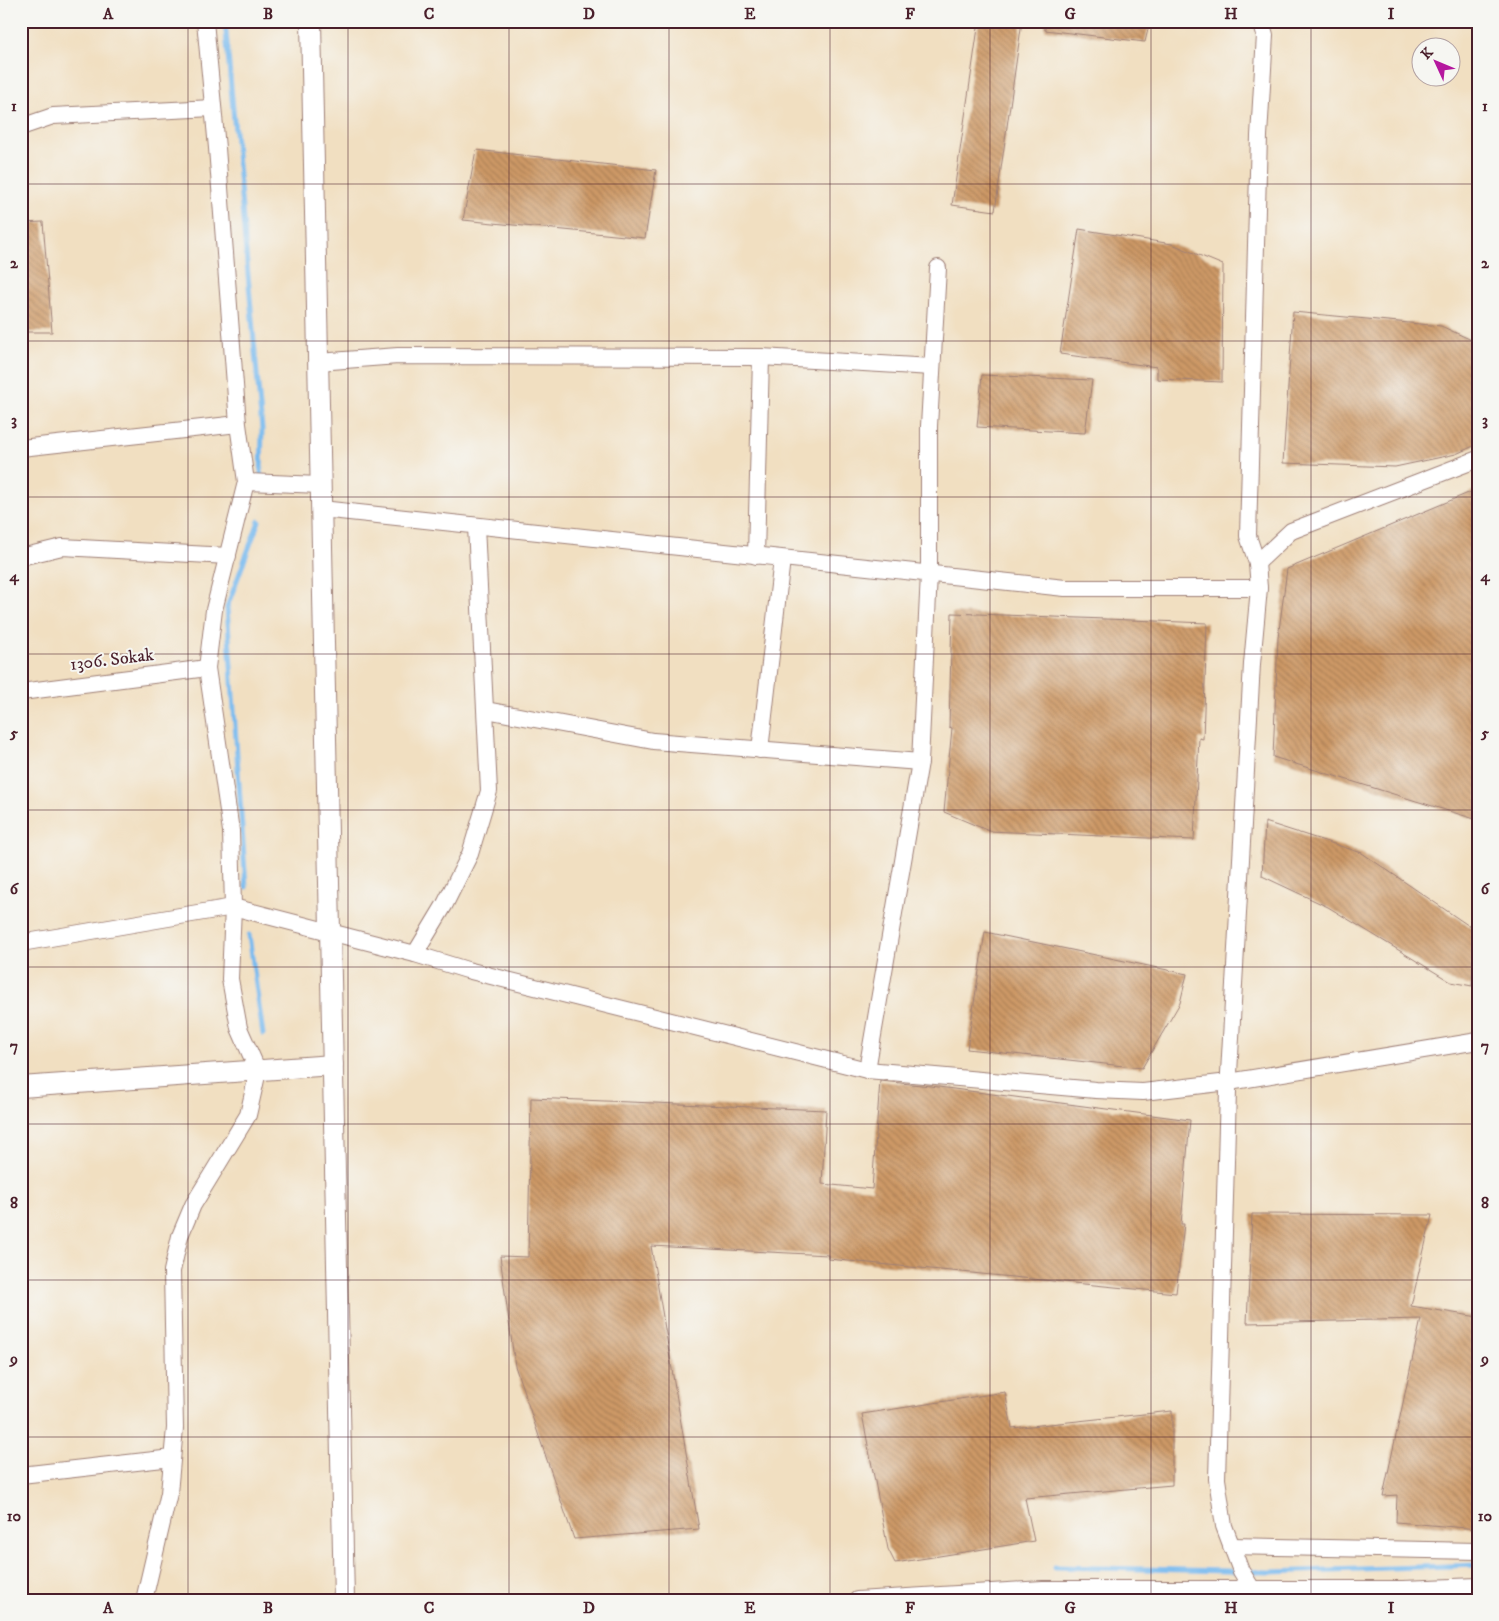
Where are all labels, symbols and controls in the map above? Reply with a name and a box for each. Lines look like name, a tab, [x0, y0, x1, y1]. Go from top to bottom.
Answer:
text: A	[102, 4, 114, 24]
text: B	[263, 4, 273, 24]
text: C	[424, 4, 434, 24]
text: D	[583, 4, 595, 24]
text: E	[744, 4, 756, 24]
text: F	[905, 4, 915, 24]
text: G	[1064, 4, 1076, 24]
text: H	[1224, 4, 1238, 24]
text: I	[1388, 4, 1395, 24]
north arrow	[1412, 38, 1462, 88]
text: K	[1417, 43, 1438, 63]
text: 1	[11, 96, 17, 116]
text: 1	[1482, 96, 1488, 116]
text: 2	[10, 253, 19, 273]
text: 2	[1481, 253, 1490, 273]
text: 3	[11, 410, 17, 430]
text: 3	[1482, 410, 1488, 430]
text: 4	[8, 566, 19, 586]
text: 4	[1479, 566, 1490, 586]
street label: 1306. Sokak	[69, 644, 155, 676]
text: 5	[9, 723, 18, 743]
text: 5	[1480, 723, 1489, 743]
text: 6	[10, 879, 20, 899]
text: 6	[1481, 879, 1491, 899]
text: 7	[10, 1036, 18, 1056]
text: 7	[1481, 1036, 1489, 1056]
text: 8	[10, 1193, 18, 1213]
text: 8	[1481, 1193, 1489, 1213]
text: 9	[9, 1349, 18, 1369]
text: 9	[1480, 1349, 1489, 1369]
text: 10	[7, 1506, 22, 1526]
text: 10	[1478, 1506, 1493, 1526]
text: A	[102, 1598, 114, 1618]
text: B	[263, 1598, 273, 1618]
text: C	[424, 1598, 434, 1618]
text: D	[583, 1598, 595, 1618]
text: E	[744, 1598, 756, 1618]
text: F	[905, 1598, 915, 1618]
text: G	[1064, 1598, 1076, 1618]
text: H	[1224, 1598, 1238, 1618]
text: I	[1388, 1598, 1395, 1618]

